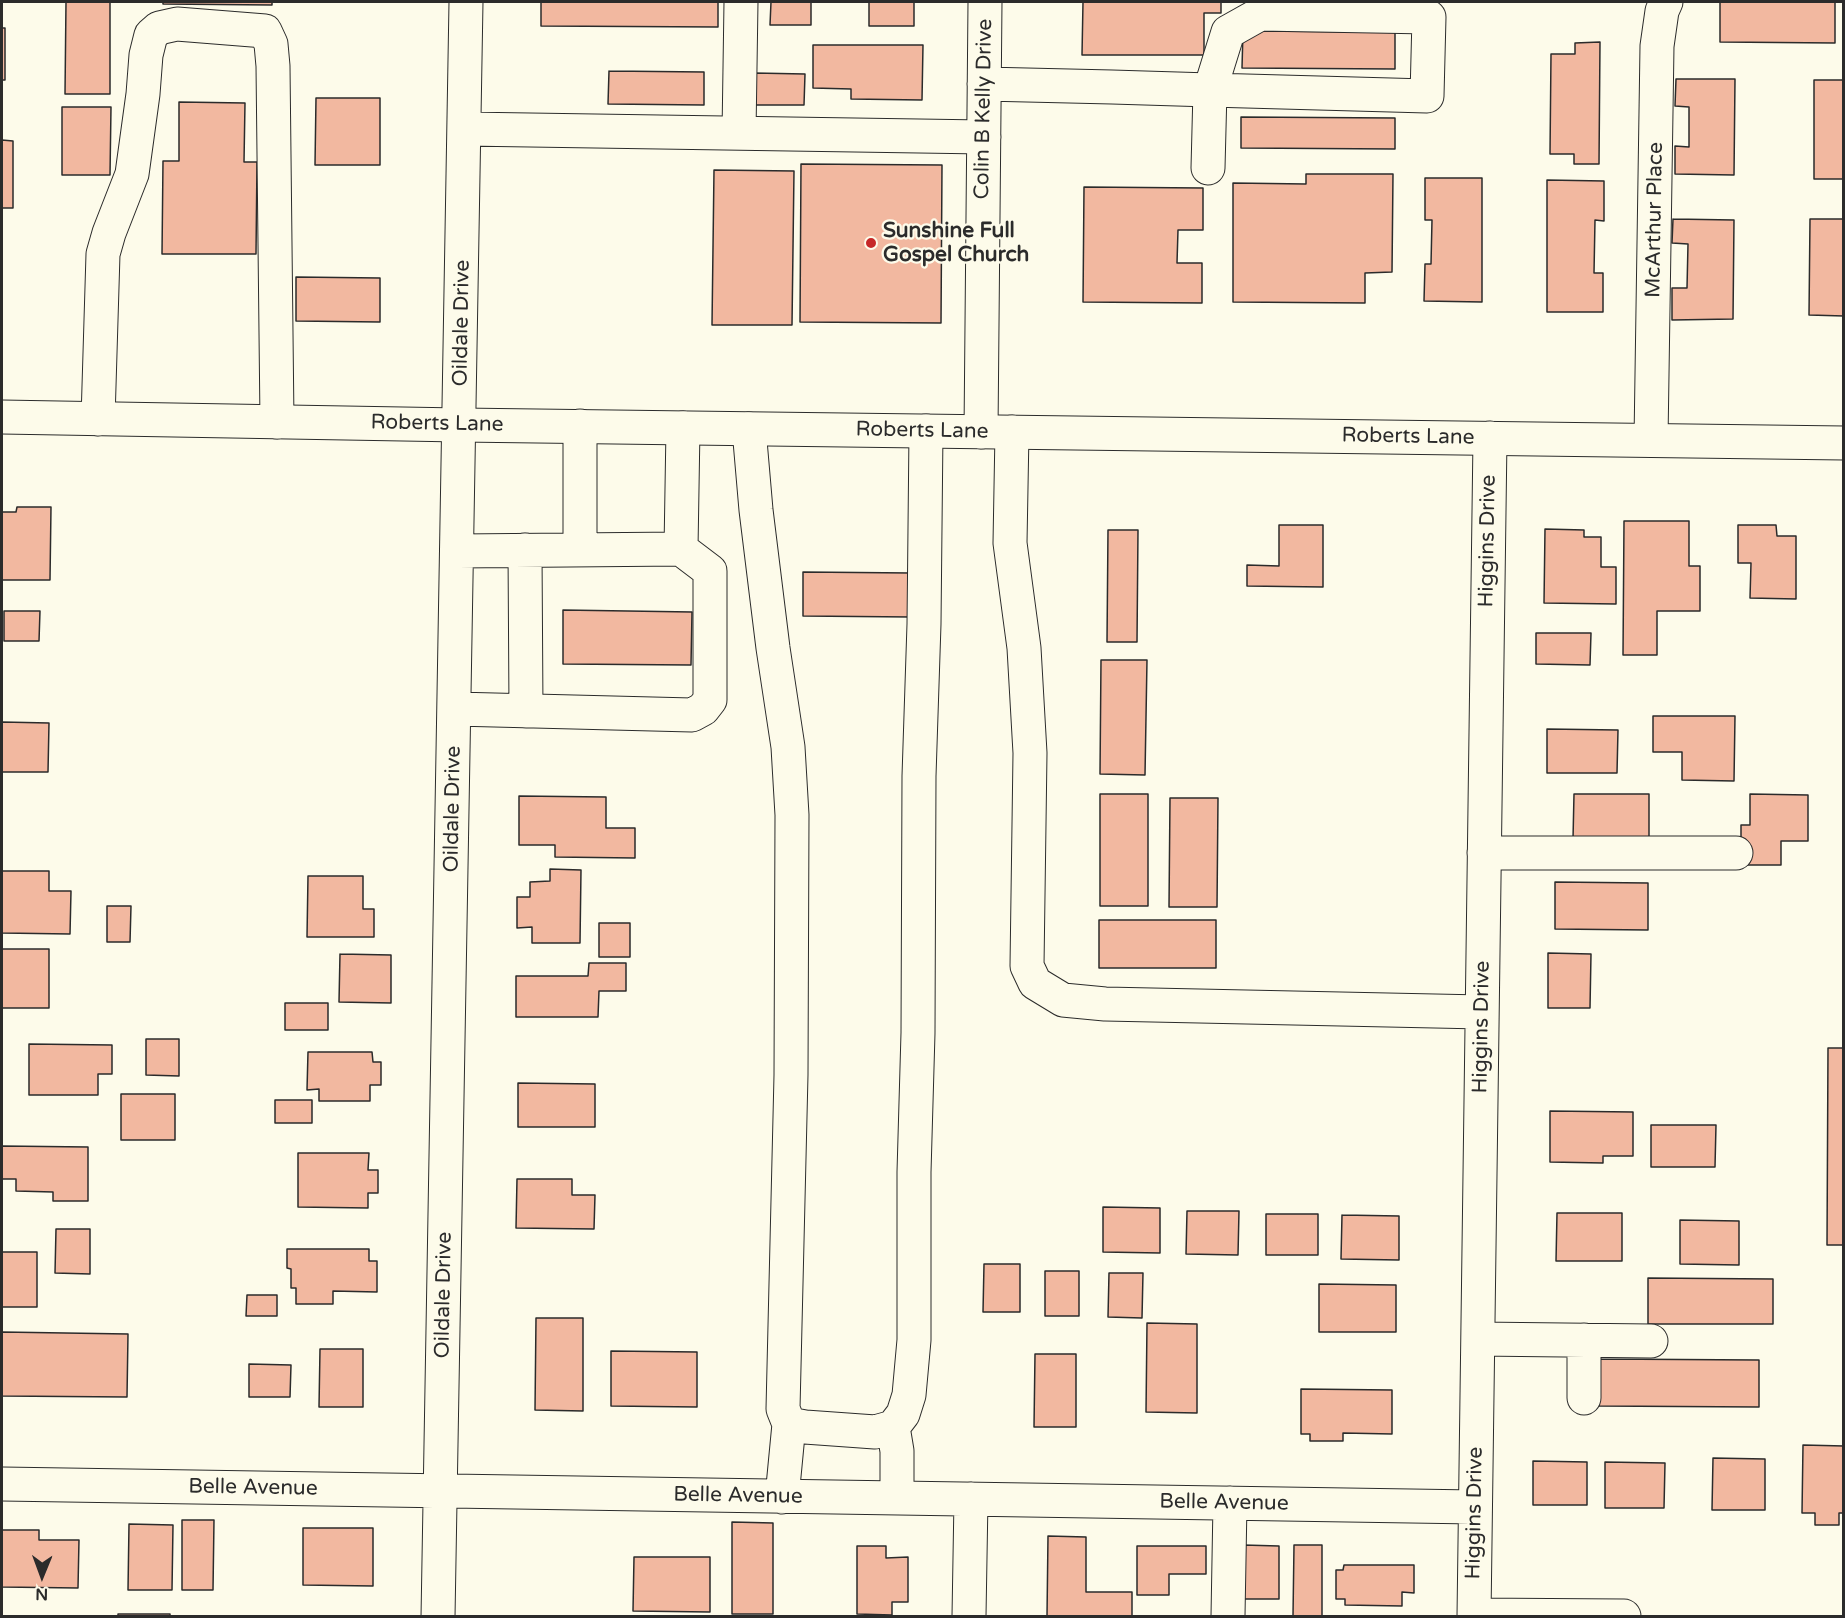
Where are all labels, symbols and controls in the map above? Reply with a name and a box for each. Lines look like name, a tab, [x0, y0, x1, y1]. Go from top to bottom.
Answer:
street label: Colin B Kelly Drive	[970, 18, 998, 200]
street label: McArthur Place	[1641, 142, 1669, 298]
place label: Sunshine Full Gospel Church	[883, 218, 1029, 268]
marker: Sunshine Full Gospel Church	[864, 236, 878, 250]
street label: Oildale Drive	[448, 259, 476, 387]
street label: Roberts Lane	[370, 410, 504, 438]
street label: Roberts Lane	[855, 417, 989, 445]
street label: Roberts Lane	[1341, 423, 1475, 451]
street label: Higgins Drive	[1474, 474, 1502, 608]
street label: Oildale Drive	[439, 745, 467, 873]
street label: Higgins Drive	[1468, 960, 1496, 1094]
street label: Oildale Drive	[430, 1231, 458, 1359]
street label: Higgins Drive	[1461, 1446, 1489, 1580]
street label: Belle Avenue	[188, 1474, 318, 1502]
street label: Belle Avenue	[673, 1482, 803, 1510]
street label: Belle Avenue	[1159, 1489, 1289, 1517]
north arrow	[12, 1546, 72, 1606]
text: N	[35, 1584, 48, 1604]

